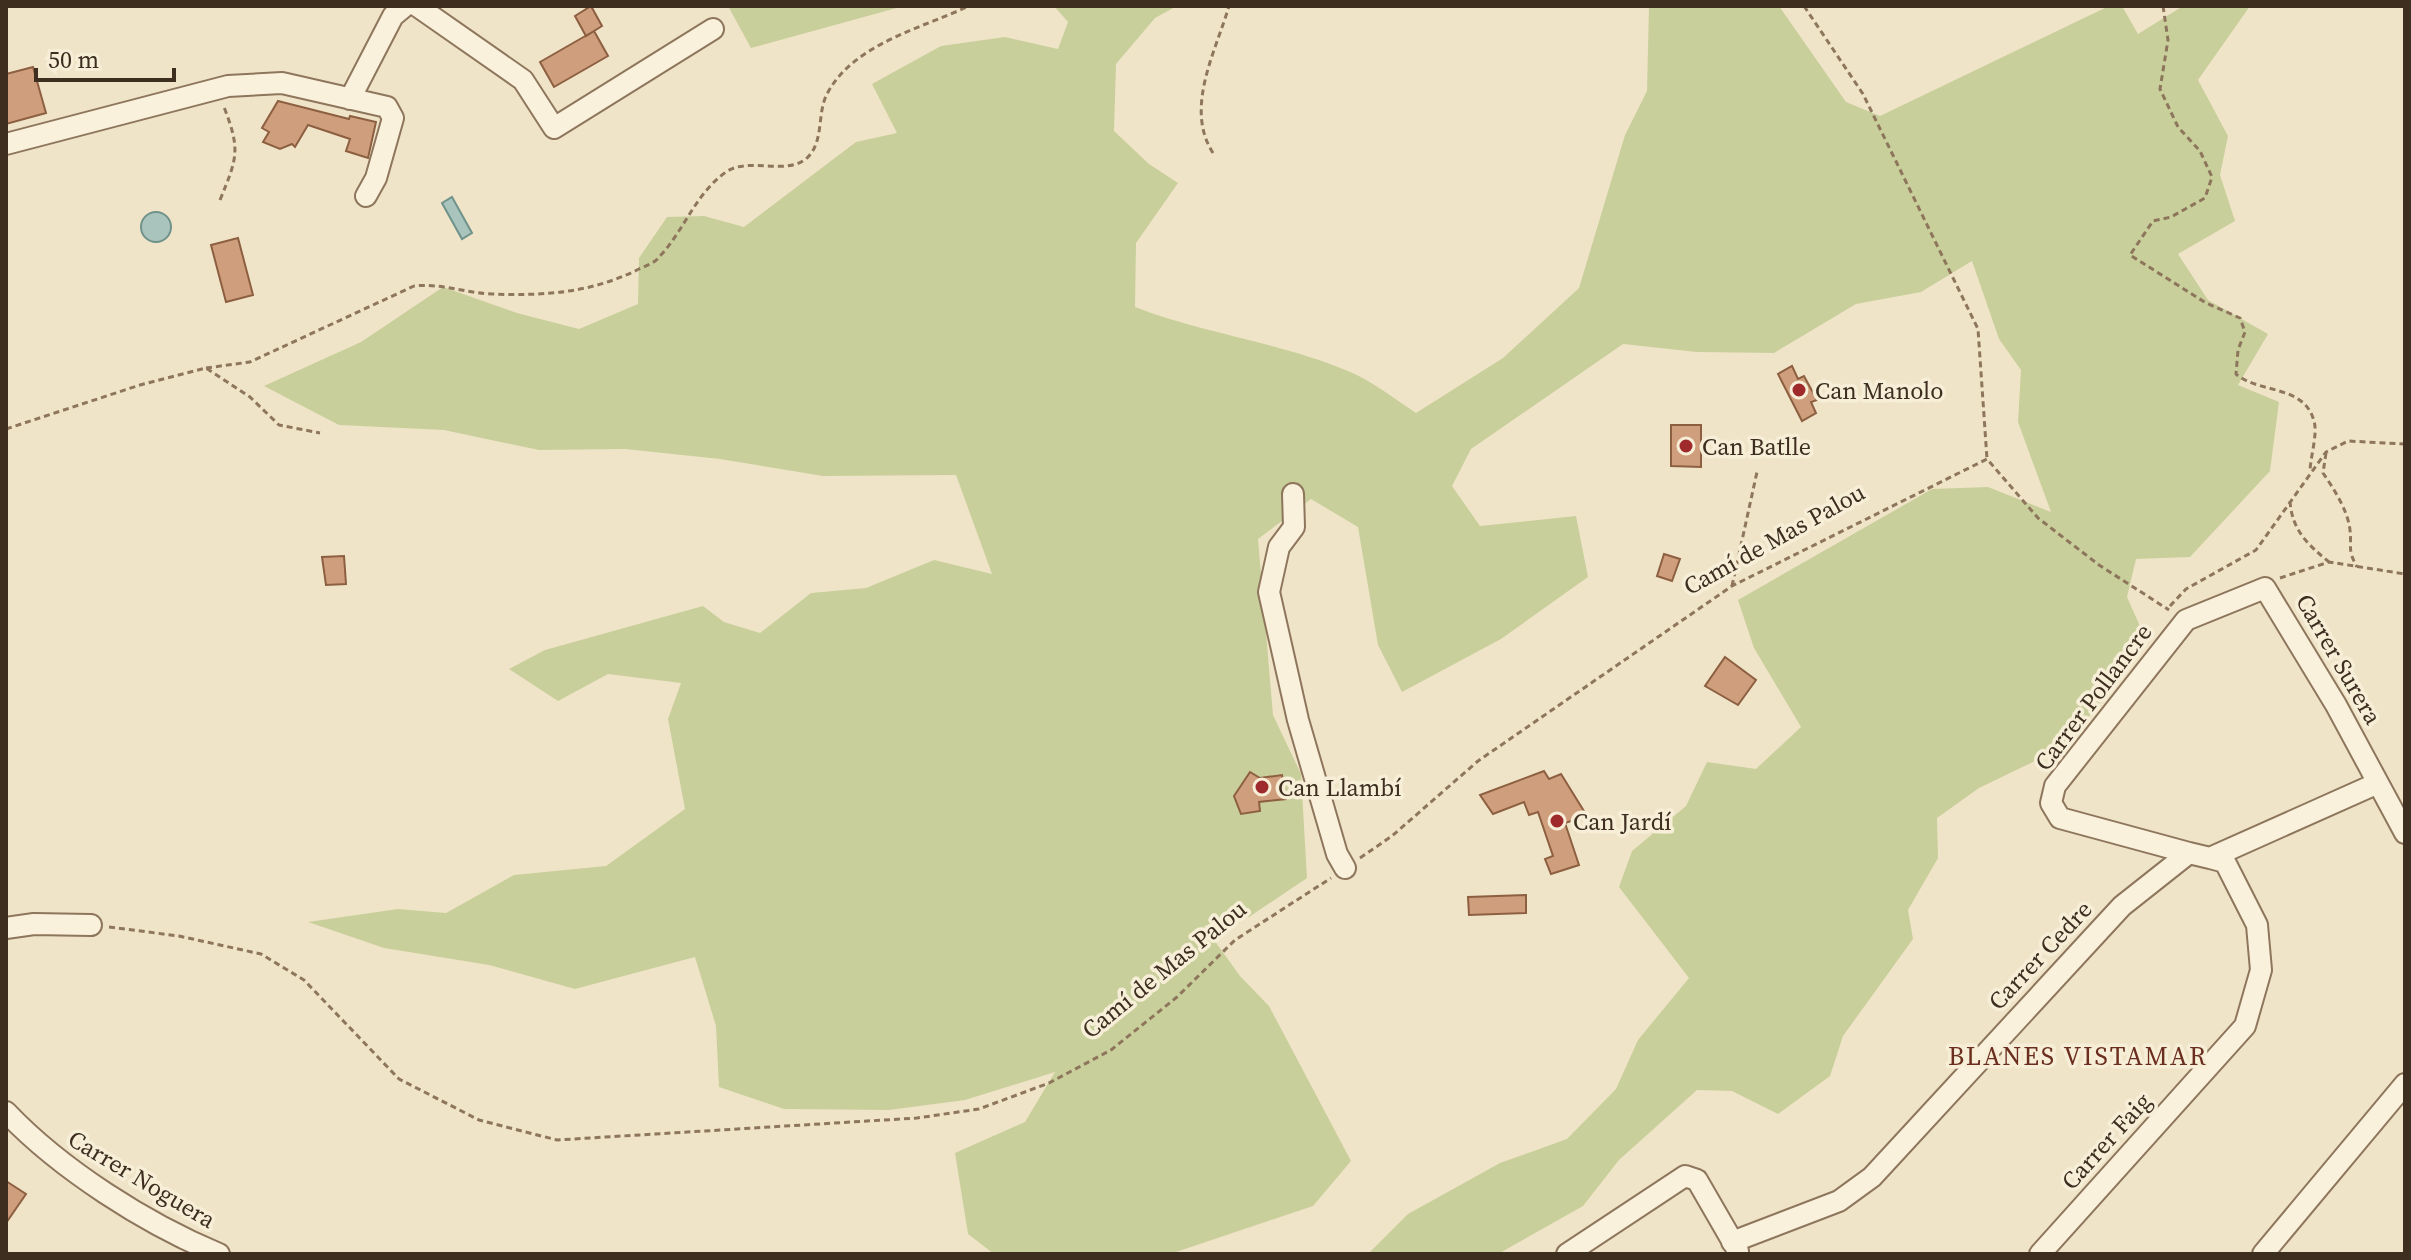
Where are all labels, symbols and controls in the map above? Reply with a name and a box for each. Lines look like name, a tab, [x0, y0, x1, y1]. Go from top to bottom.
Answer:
scale bar	[36, 32, 174, 82]
text: 50 m	[48, 43, 99, 76]
place label: Can Manolo	[1815, 374, 1943, 407]
marker: Can Manolo	[1790, 381, 1808, 399]
place label: Can Batlle	[1702, 430, 1811, 463]
marker: Can Batlle	[1677, 437, 1695, 455]
street label: Camí de Mas Palou	[1677, 475, 1871, 603]
street label: Carrer Surera	[2288, 588, 2390, 731]
street label: Carrer Pollancre	[2027, 617, 2159, 777]
place label: Can Llambí	[1278, 771, 1401, 804]
marker: Can Llambí	[1253, 778, 1271, 796]
place label: Can Jardí	[1573, 805, 1672, 838]
marker: Can Jardí	[1548, 812, 1566, 830]
street label: Camí de Mas Palou	[1075, 892, 1253, 1046]
street label: Carrer Cedre	[1981, 893, 2099, 1017]
district label: BLANES VISTAMAR	[1948, 1038, 2208, 1074]
street label: Carrer Faig	[2054, 1085, 2158, 1197]
street label: Carrer Noguera	[62, 1122, 222, 1236]

